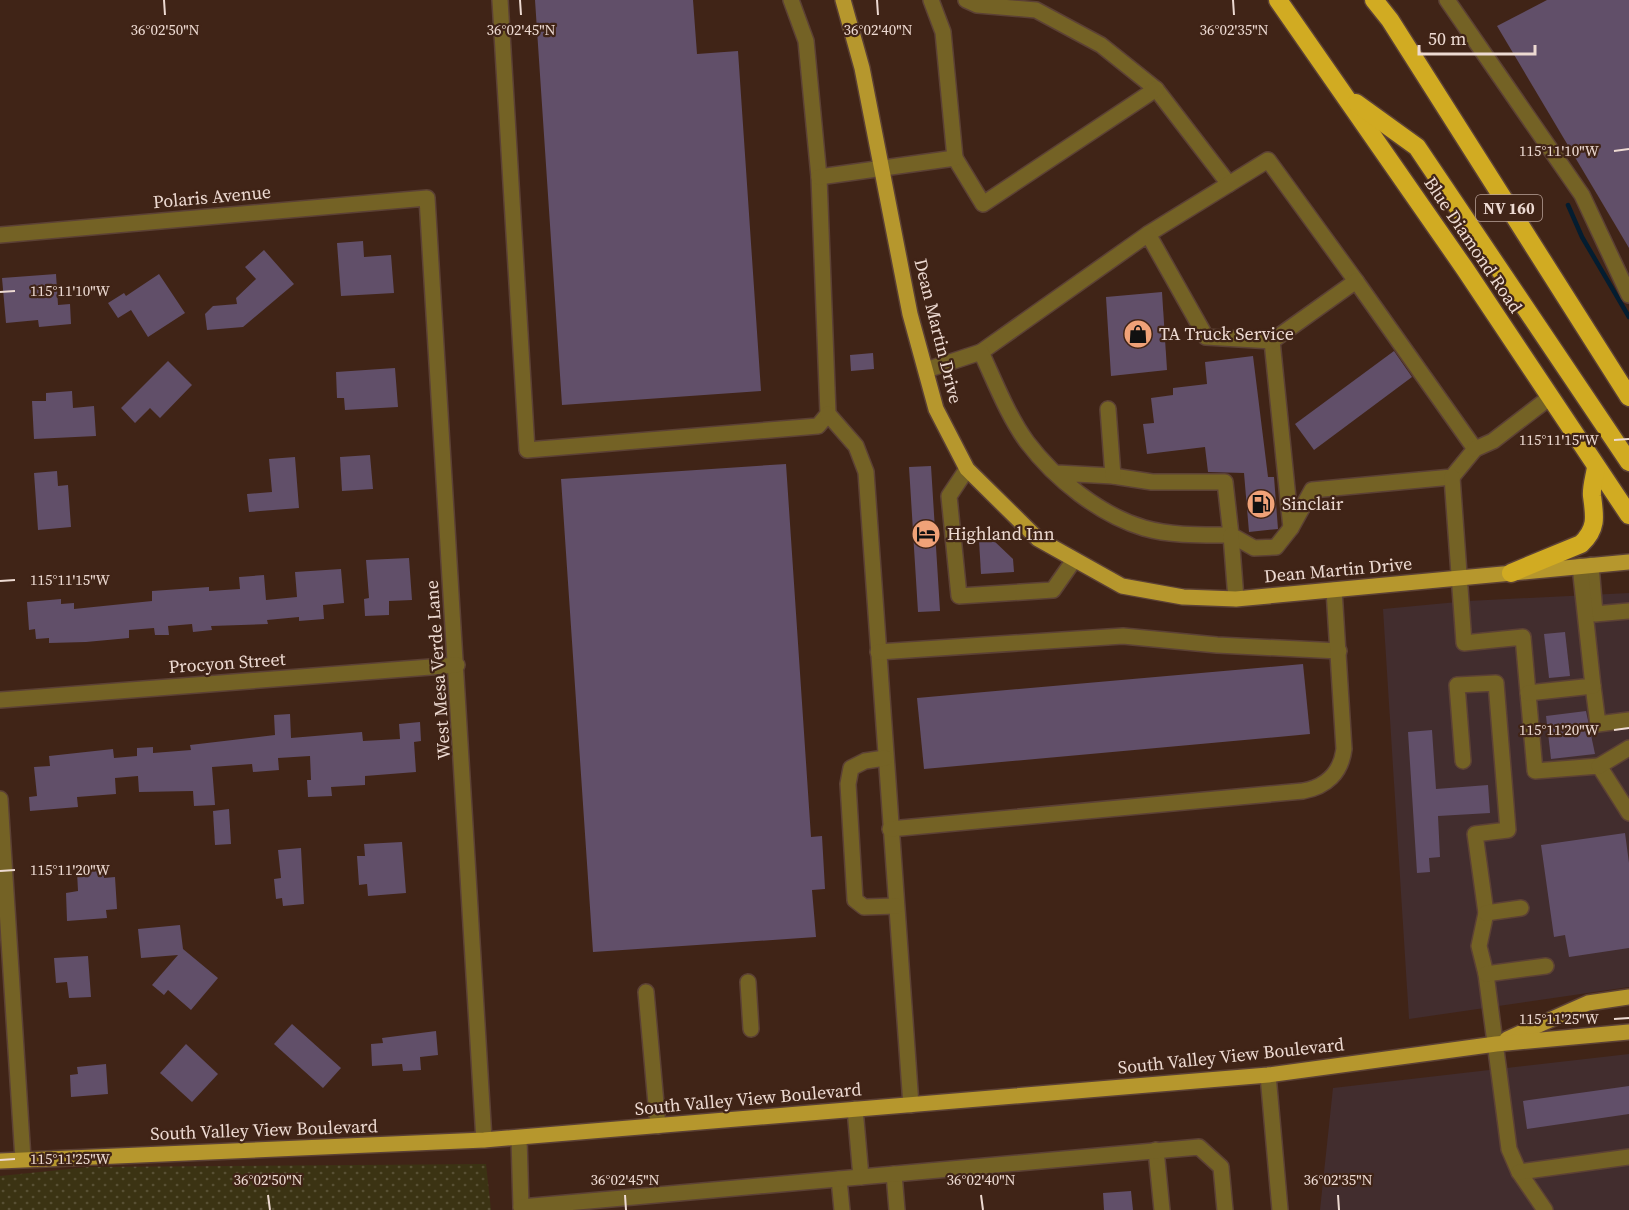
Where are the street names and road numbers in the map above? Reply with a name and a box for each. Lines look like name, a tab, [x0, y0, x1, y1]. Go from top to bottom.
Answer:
street label: Blue Diamond Road	[1418, 172, 1528, 318]
street label: Polaris Avenue	[152, 179, 272, 214]
road number: NV 160	[1476, 195, 1542, 221]
street label: Dean Martin Drive	[908, 256, 969, 406]
street label: Dean Martin Drive	[1263, 551, 1413, 588]
street label: West Mesa Verde Lane	[419, 580, 456, 761]
street label: Procyon Street	[168, 646, 286, 679]
street label: South Valley View Boulevard	[1117, 1031, 1345, 1080]
street label: South Valley View Boulevard	[634, 1076, 862, 1121]
street label: South Valley View Boulevard	[150, 1113, 378, 1146]

